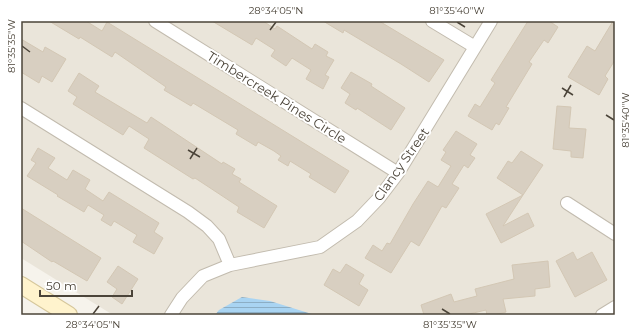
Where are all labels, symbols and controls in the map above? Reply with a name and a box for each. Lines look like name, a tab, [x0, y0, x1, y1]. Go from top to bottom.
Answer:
text: 28°34'05"N	[249, 4, 303, 17]
text: 81°35'40"W	[429, 4, 485, 17]
text: 81°35'35"W	[5, 19, 18, 73]
street label: Timbercreek Pines Circle	[204, 47, 350, 147]
text: 81°35'40"W	[619, 92, 632, 148]
street label: Clancy Street	[370, 124, 432, 204]
scale bar	[40, 272, 132, 298]
text: 50 m	[46, 278, 77, 293]
text: 28°34'05"N	[66, 318, 120, 331]
text: 81°35'35"W	[423, 318, 477, 331]

